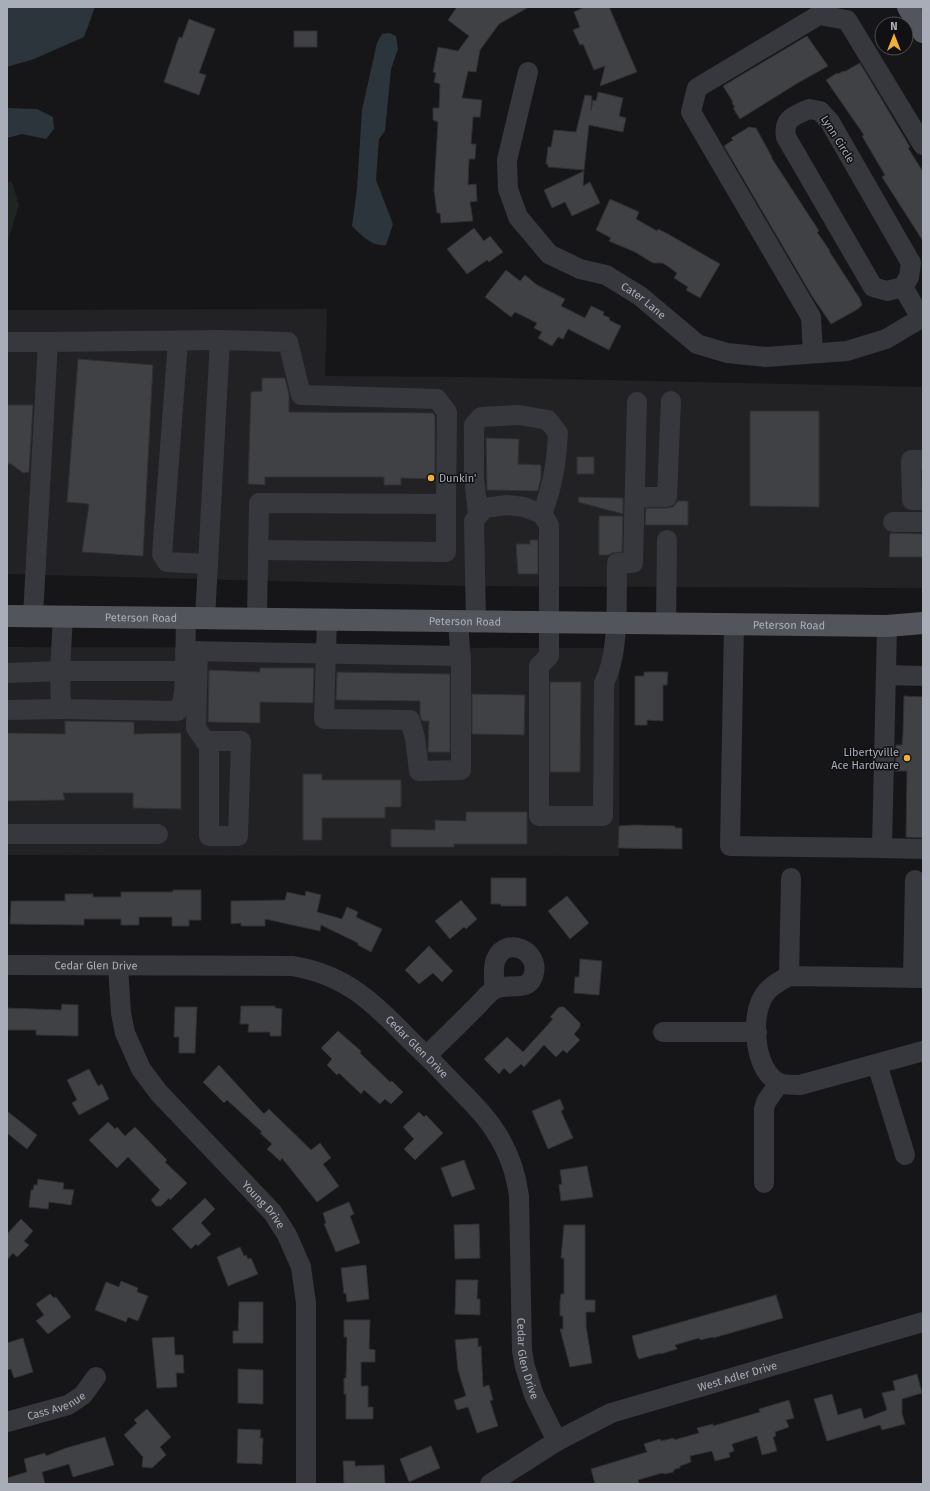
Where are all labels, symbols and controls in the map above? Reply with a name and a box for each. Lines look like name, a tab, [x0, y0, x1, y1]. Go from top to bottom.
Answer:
north arrow	[874, 16, 914, 56]
text: N	[890, 20, 898, 33]
street label: Lynn Circle	[818, 113, 857, 165]
street label: Cater Lane	[618, 280, 668, 322]
place label: Dunkin'	[439, 472, 476, 485]
marker: Dunkin'	[426, 473, 436, 483]
street label: Peterson Road	[105, 611, 177, 625]
street label: Peterson Road	[429, 615, 501, 629]
street label: Peterson Road	[753, 618, 825, 632]
place label: Libertyville Ace Hardware	[831, 746, 899, 772]
marker: Libertyville Ace Hardware	[902, 753, 912, 763]
street label: Cedar Glen Drive	[54, 959, 138, 972]
street label: Cedar Glen Drive	[383, 1013, 451, 1081]
street label: Young Drive	[239, 1178, 287, 1231]
street label: Cedar Glen Drive	[514, 1318, 541, 1402]
street label: West Adler Drive	[696, 1359, 779, 1394]
street label: Cass Avenue	[26, 1389, 88, 1423]

